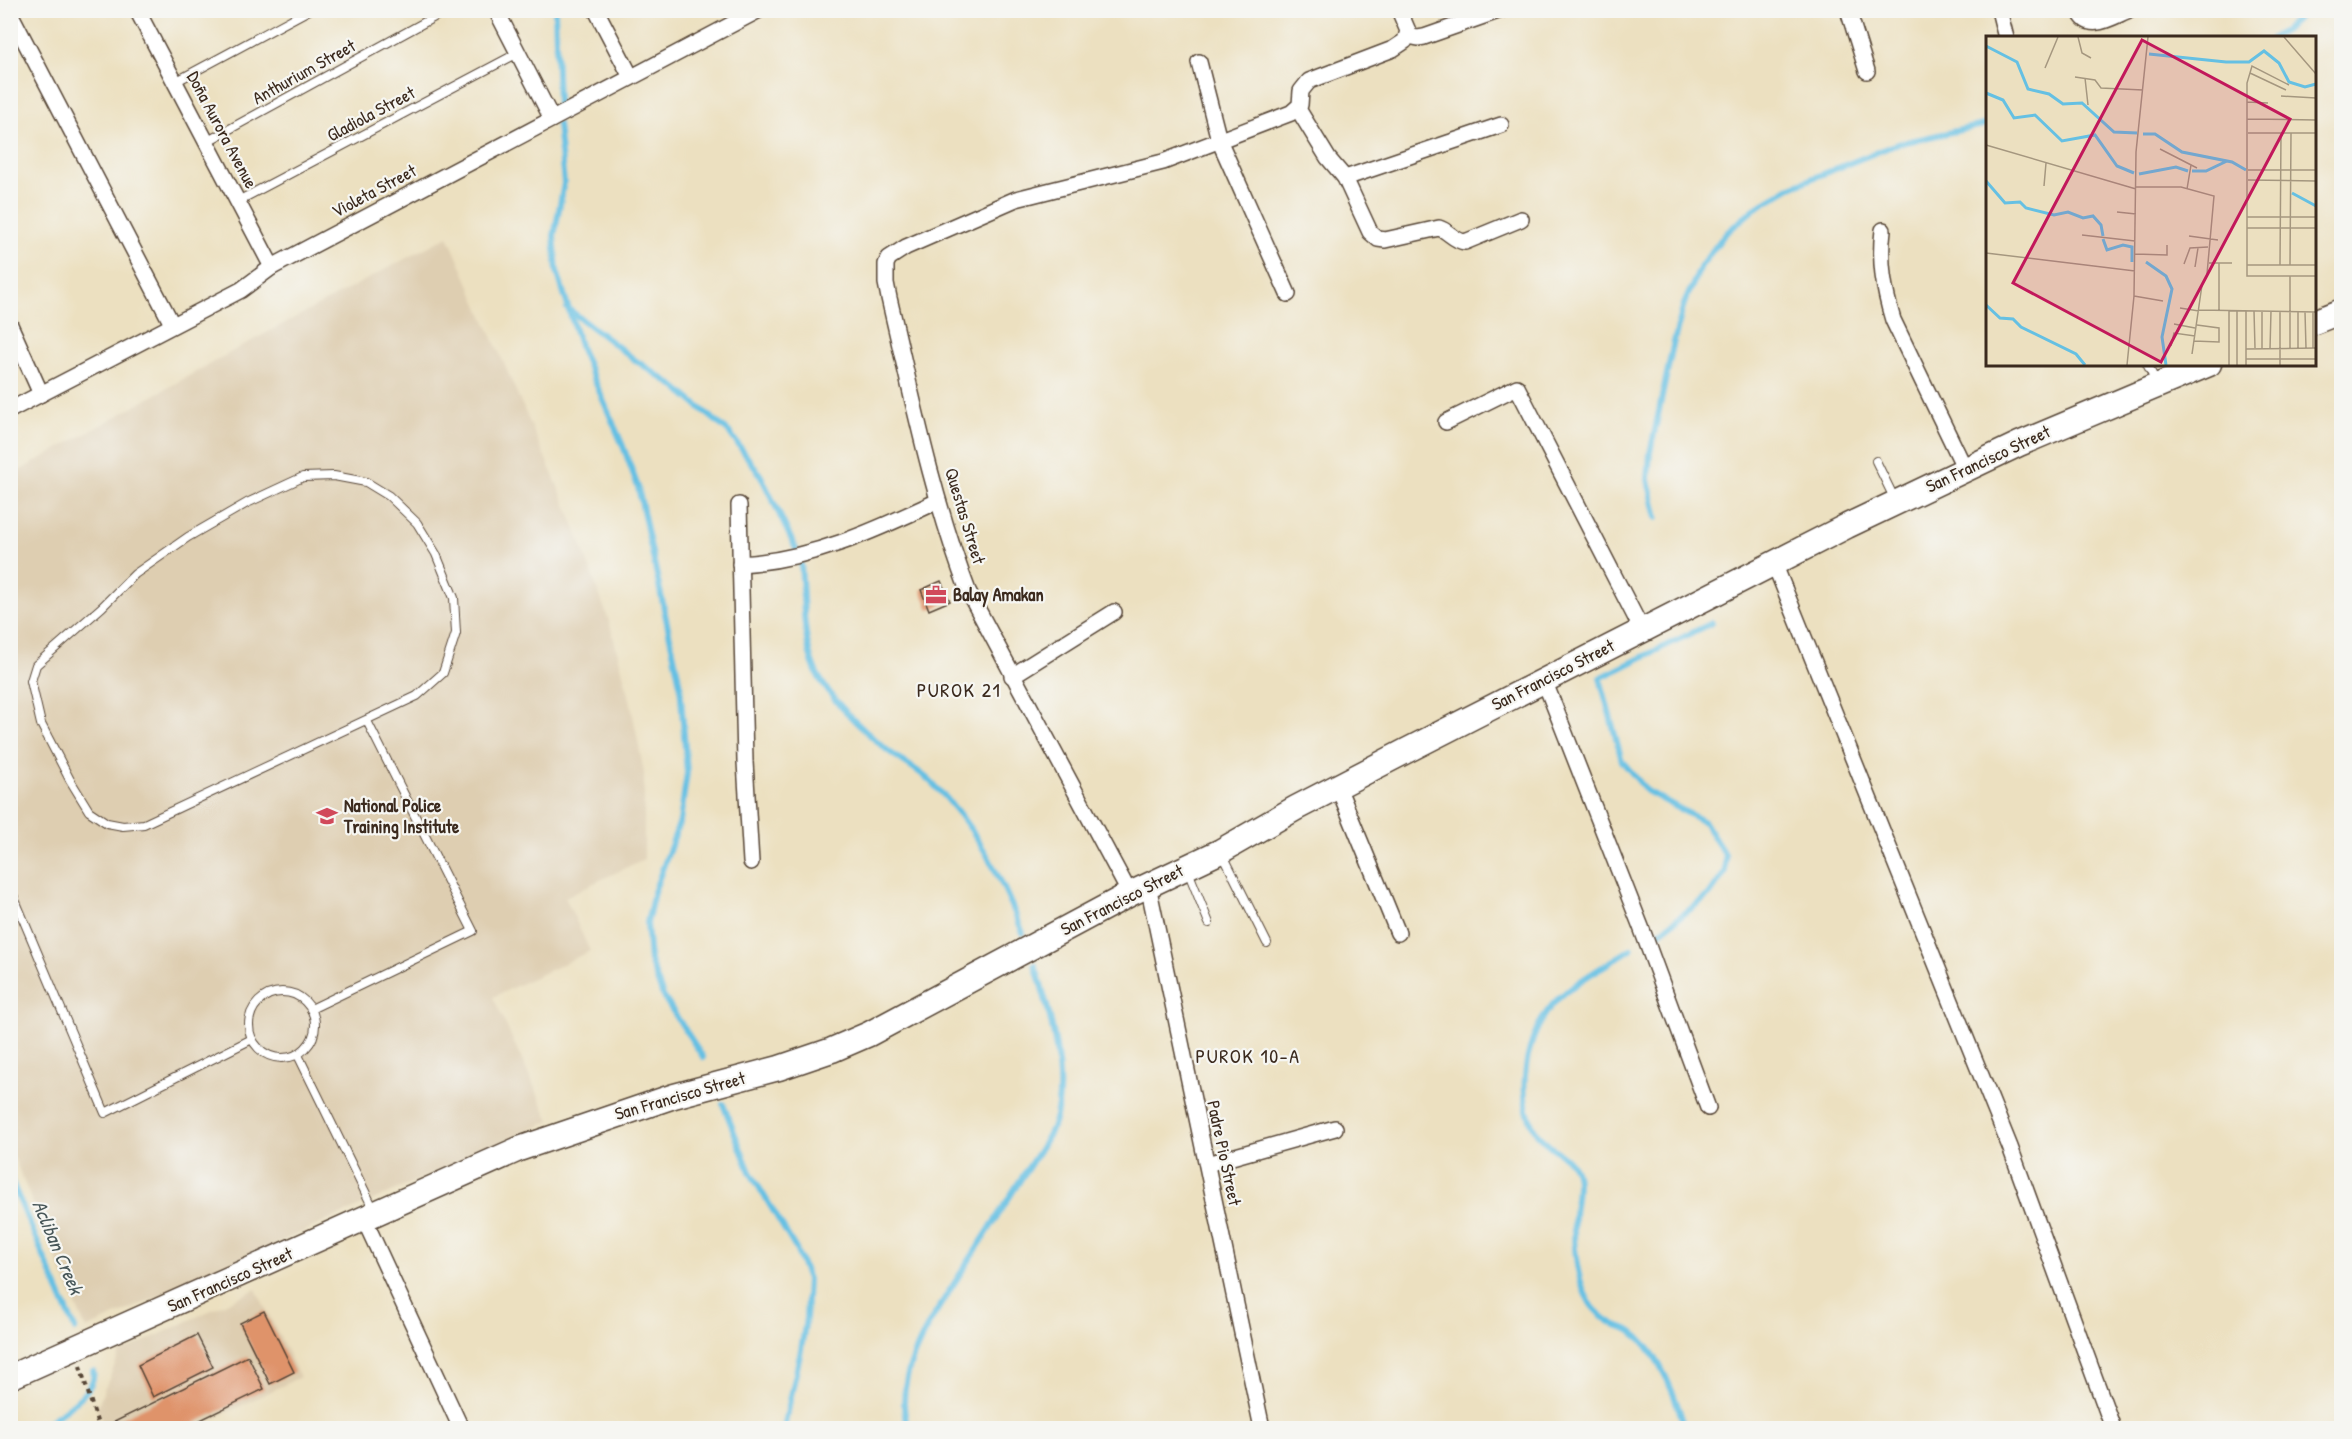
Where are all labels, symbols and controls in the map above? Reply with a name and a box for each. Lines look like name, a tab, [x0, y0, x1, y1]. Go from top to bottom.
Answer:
street label: Anthurium Street	[248, 33, 361, 110]
inset map	[1986, 36, 2316, 366]
street label: Doña Aurora Avenue	[181, 67, 264, 193]
street label: Gladiola Street	[322, 79, 420, 147]
street label: Violeta Street	[327, 157, 421, 223]
street label: San Francisco Street	[1921, 418, 2055, 498]
street label: Questas Street	[939, 465, 992, 568]
place label: Balay Amakan	[953, 582, 1044, 608]
office icon: Balay Amakan	[924, 583, 948, 607]
street label: San Francisco Street	[1487, 632, 1619, 716]
district label: PUROK 21	[917, 676, 1001, 703]
place label: National Police Training Institute	[343, 793, 460, 840]
school or university icon: National Police Training Institute	[315, 804, 339, 828]
street label: San Francisco Street	[1056, 857, 1188, 941]
district label: PUROK 10-A	[1196, 1042, 1300, 1069]
street label: San Francisco Street	[612, 1065, 749, 1126]
street label: Padre Pio Street	[1201, 1098, 1248, 1209]
water label: Acliban Creek	[27, 1196, 91, 1300]
street label: San Francisco Street	[163, 1240, 297, 1318]

